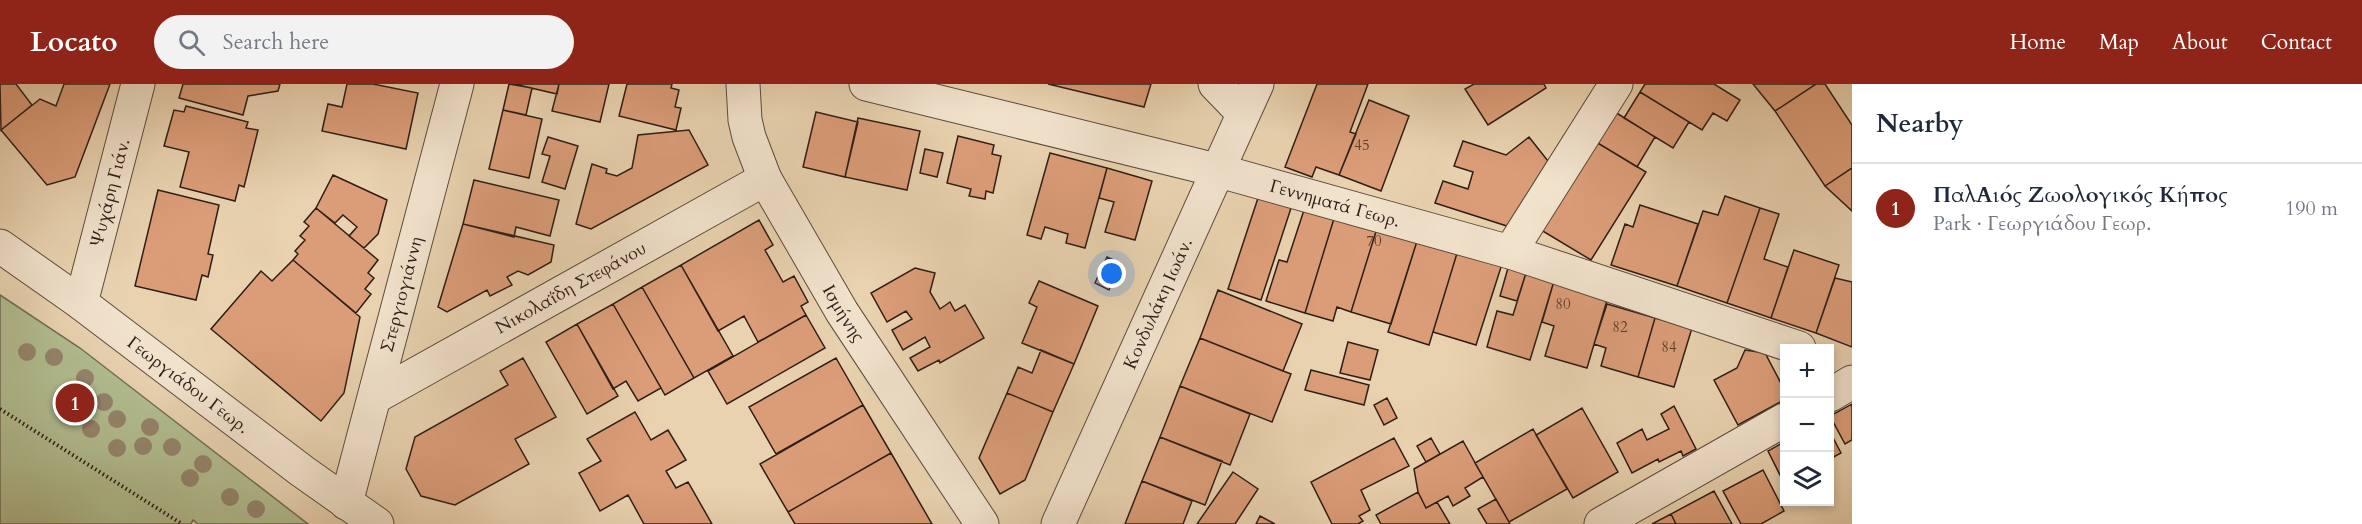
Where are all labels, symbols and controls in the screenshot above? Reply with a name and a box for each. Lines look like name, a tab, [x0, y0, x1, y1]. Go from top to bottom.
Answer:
search box	[154, 15, 574, 69]
text: Locato	[30, 23, 118, 61]
icon: search	[175, 26, 208, 59]
text: Search here	[223, 27, 329, 57]
text: Home	[2010, 28, 2066, 57]
text: Map	[2099, 28, 2139, 57]
text: About	[2172, 28, 2228, 57]
text: Contact	[2261, 28, 2332, 57]
text: Nearby	[1876, 106, 1964, 141]
house number: 45	[1354, 135, 1370, 155]
street label: Ψυχάρη Γιάν.	[84, 136, 136, 250]
street label: Γεννηματά Γεωρ.	[1267, 174, 1403, 234]
text: ΠαλΑιός Ζωολογικός Κήπος	[1933, 180, 2228, 210]
text: 1	[1890, 195, 1901, 222]
text: 190 m	[2285, 195, 2338, 222]
text: Park · Γεωργιάδου Γεωρ.	[1933, 210, 2151, 237]
house number: 70	[1366, 231, 1382, 251]
street label: Στεργιογιάννη	[375, 234, 429, 355]
street label: Κονδυλάκη Ιωάν.	[1118, 234, 1199, 373]
street label: Νικολαΐδη Στεφάνου	[491, 236, 651, 340]
your location	[1097, 259, 1126, 288]
street label: Ισμήνης	[816, 280, 871, 347]
house number: 80	[1555, 294, 1571, 314]
house number: 82	[1612, 317, 1628, 337]
street label: Γεωργιάδου Γεωρ.	[122, 330, 255, 440]
house number: 84	[1661, 337, 1677, 357]
map controls	[1780, 344, 1834, 506]
button: +	[1780, 344, 1834, 398]
pin: 1	[56, 380, 94, 426]
button: −	[1780, 398, 1834, 452]
button: layers	[1780, 452, 1834, 506]

